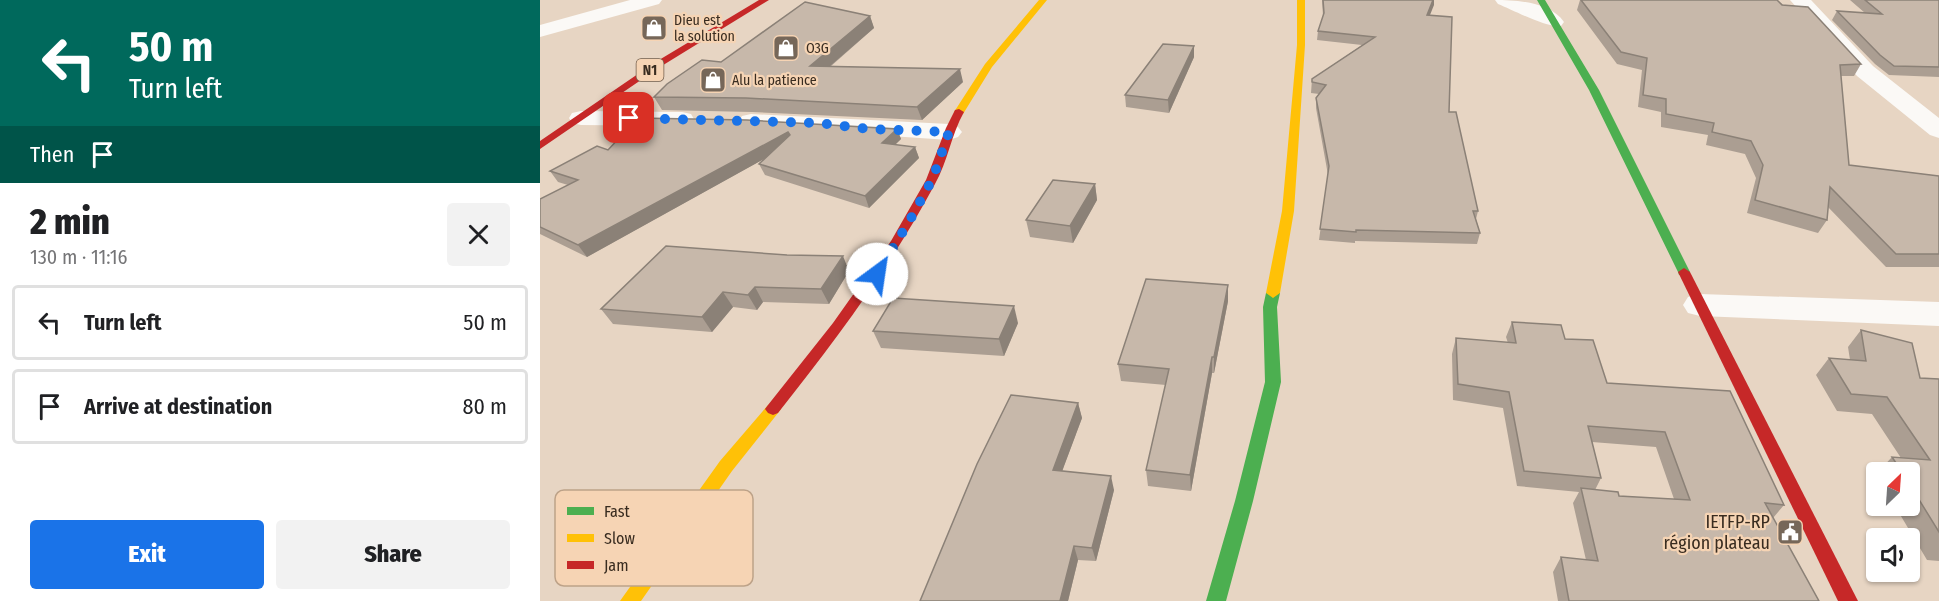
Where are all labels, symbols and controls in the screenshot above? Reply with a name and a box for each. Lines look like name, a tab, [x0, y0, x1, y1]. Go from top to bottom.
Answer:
place label: Dieu est la solution	[674, 12, 735, 45]
shop icon: Dieu est la solution	[639, 13, 669, 43]
text: 50 m	[129, 22, 213, 72]
icon: left	[30, 24, 108, 102]
shop icon: O3G	[771, 33, 801, 63]
place label: O3G	[806, 40, 829, 57]
road number: N1	[636, 59, 664, 81]
shop icon: Alu la patience	[698, 65, 728, 95]
place label: Alu la patience	[732, 72, 817, 89]
text: Turn left	[129, 73, 222, 105]
pin	[603, 92, 654, 143]
icon: arrive	[612, 101, 645, 134]
icon: arrive	[86, 138, 119, 171]
text: Then	[30, 141, 74, 168]
text: 2 min	[30, 200, 110, 244]
button: close	[447, 203, 510, 266]
position arrow	[845, 242, 909, 306]
text: 130 m · 11:16	[30, 245, 127, 269]
icon: left	[33, 306, 66, 339]
text: Turn left	[84, 309, 162, 336]
text: 50 m	[463, 309, 507, 336]
icon: arrive	[33, 390, 66, 423]
text: Arrive at destination	[84, 393, 272, 420]
text: 80 m	[462, 393, 507, 420]
north arrow	[1866, 462, 1920, 516]
map controls	[1866, 462, 1920, 582]
legend	[555, 490, 753, 586]
text: Fast	[604, 502, 631, 521]
place label: IETFP-RP région plateau	[1664, 511, 1770, 554]
public building icon: IETFP-RP région plateau	[1775, 517, 1805, 547]
button: Exit	[30, 520, 264, 589]
button: Share	[276, 520, 510, 589]
button: sound	[1866, 528, 1920, 582]
text: Slow	[604, 529, 635, 548]
text: Jam	[604, 556, 629, 575]

